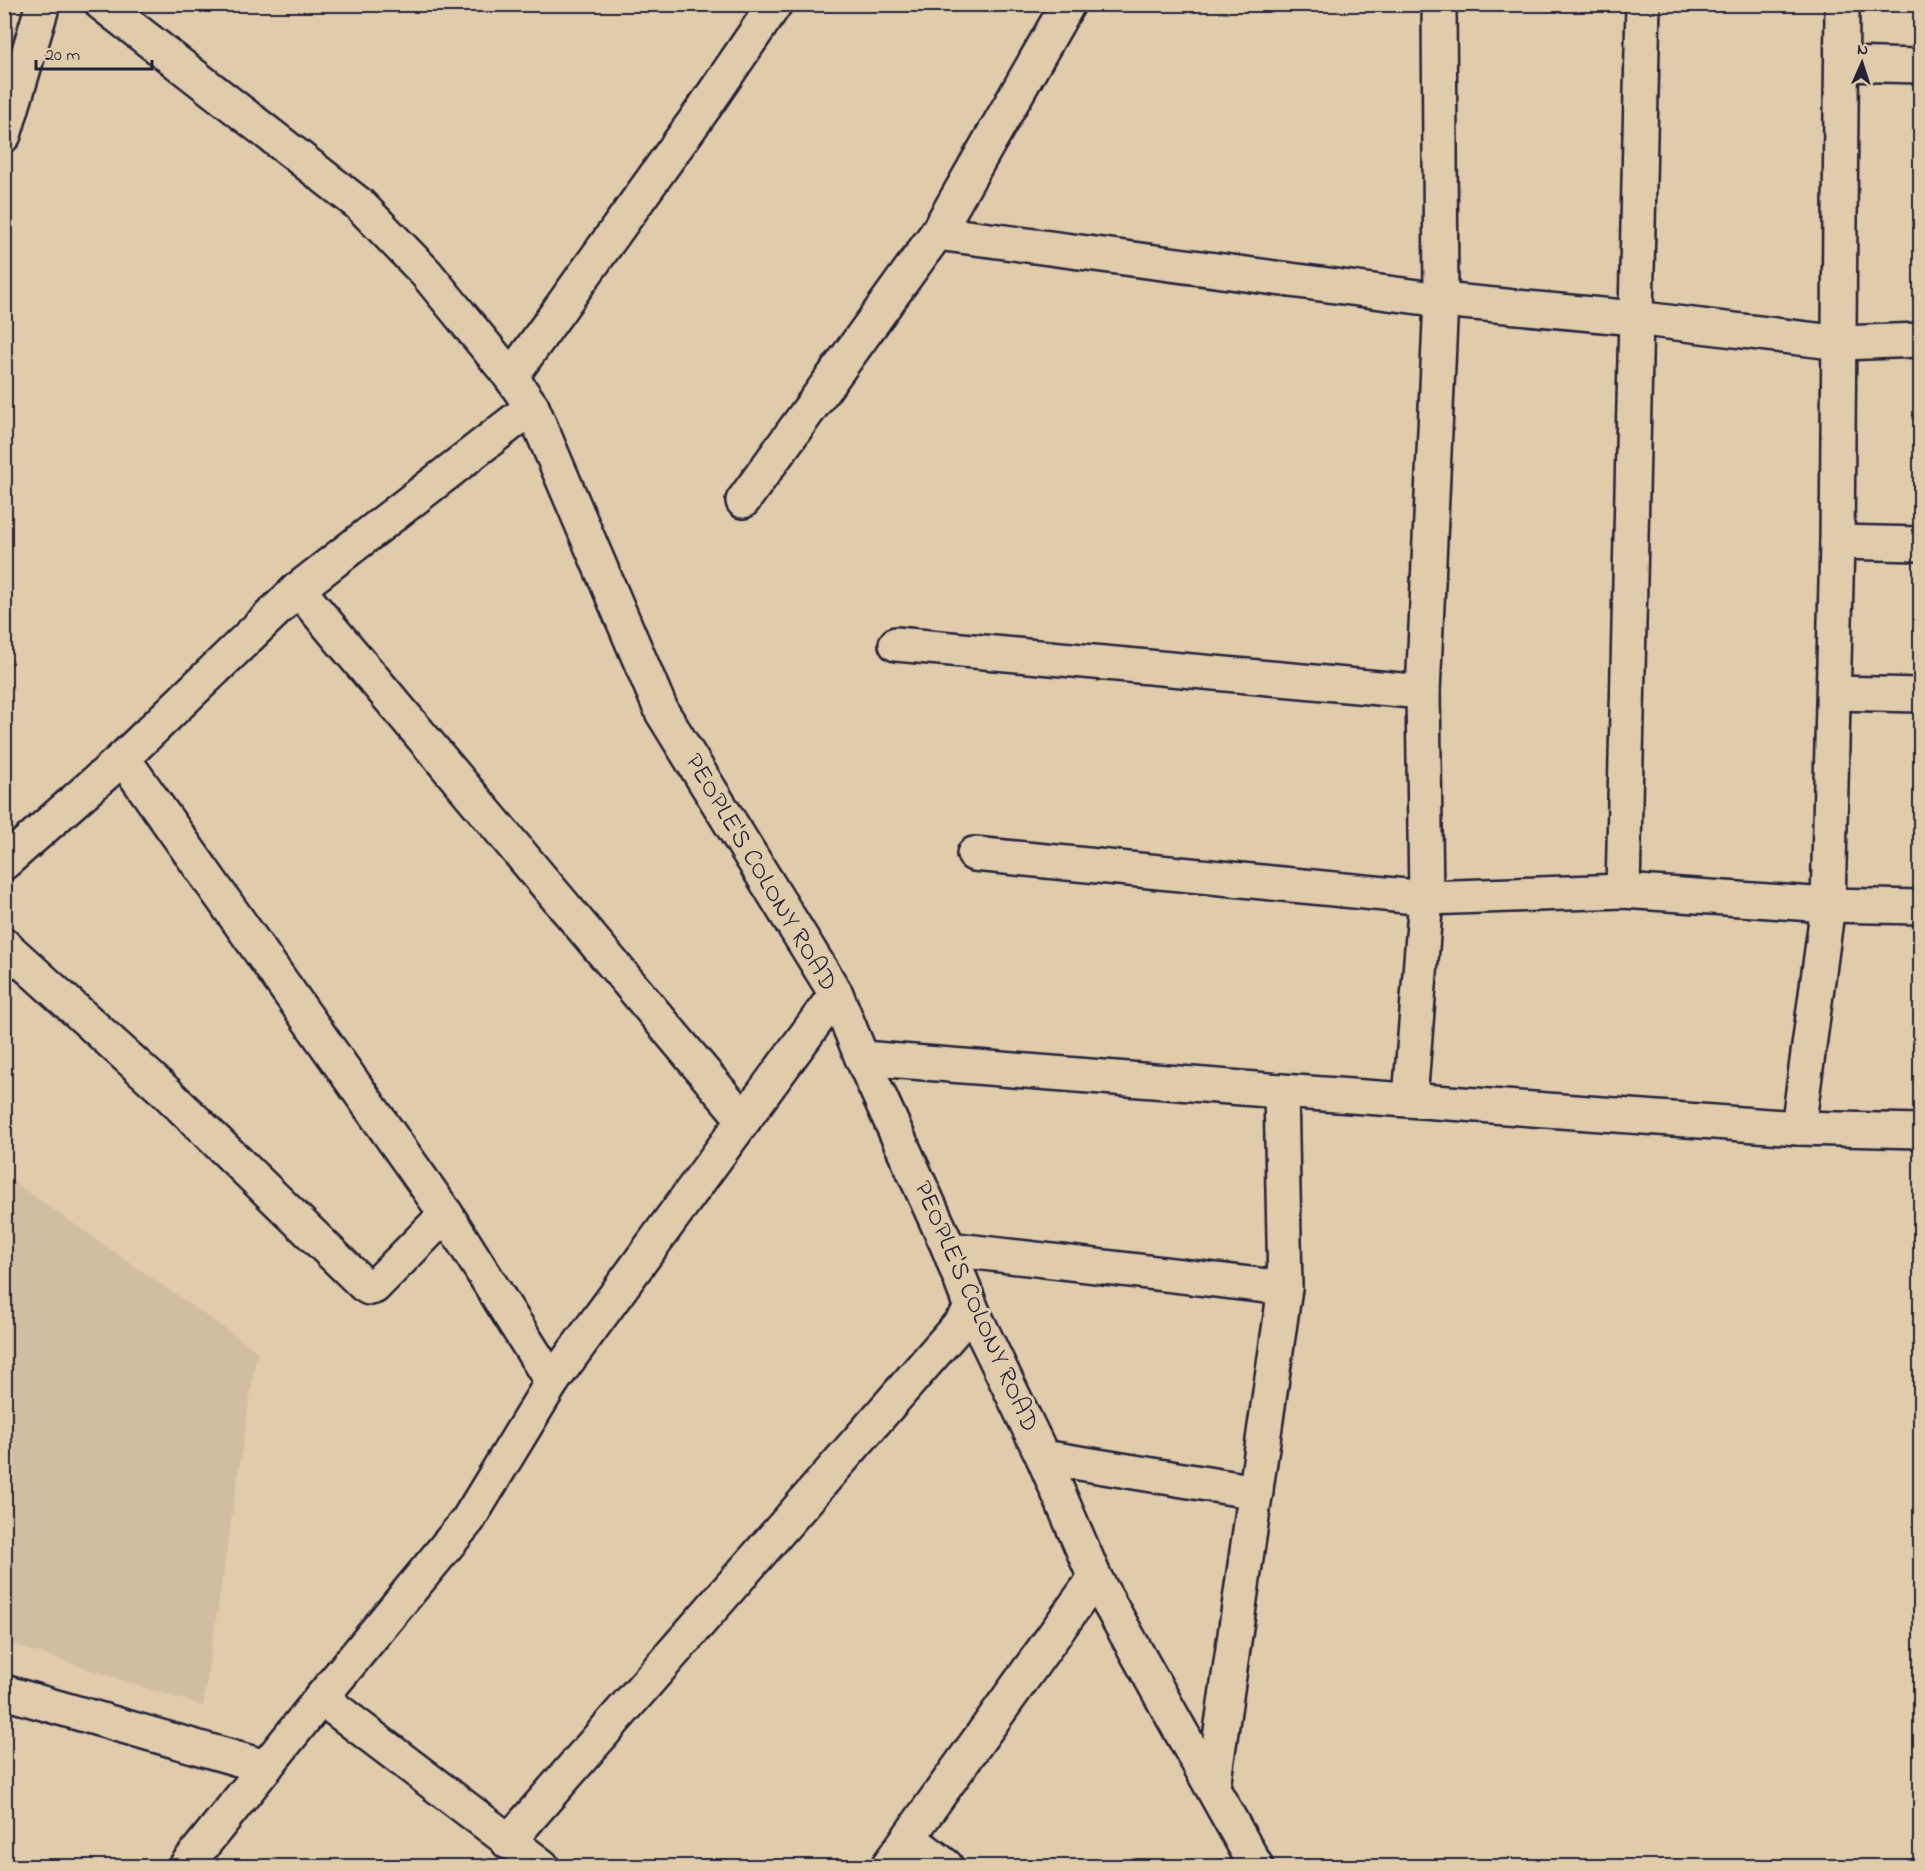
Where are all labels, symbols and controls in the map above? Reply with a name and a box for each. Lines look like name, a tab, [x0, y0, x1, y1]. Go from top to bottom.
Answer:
scale bar	[36, 33, 152, 71]
north arrow	[1832, 33, 1892, 93]
text: N	[1857, 38, 1869, 62]
text: 20 m	[45, 43, 80, 69]
street label: PEOPLE'S COLONY ROAD	[674, 747, 846, 999]
street label: PEOPLE'S COLONY ROAD	[902, 1175, 1048, 1439]

